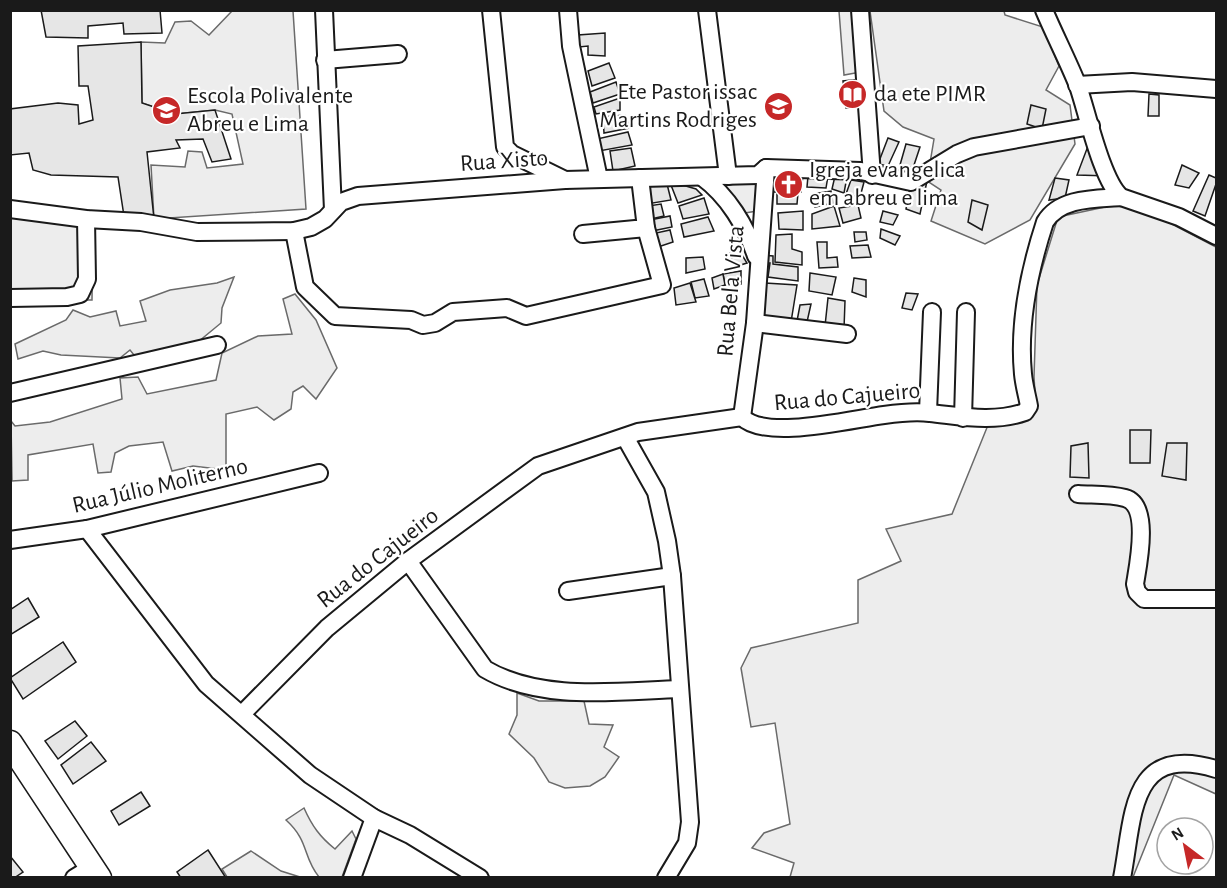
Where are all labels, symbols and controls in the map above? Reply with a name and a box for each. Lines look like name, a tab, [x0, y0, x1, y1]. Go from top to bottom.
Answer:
library icon: da ete PIMR	[837, 78, 869, 110]
place label: Ete Pastor issac Martins Rodriges	[599, 80, 757, 132]
place label: da ete PIMR	[874, 82, 986, 106]
place label: Escola Polivalente Abreu e Lima	[187, 84, 353, 136]
school or university icon: Ete Pastor issac Martins Rodriges	[762, 90, 794, 122]
school or university icon: Escola Polivalente Abreu e Lima	[150, 94, 182, 126]
street label: Rua Xisto	[459, 146, 549, 176]
place label: Igreja evangelica em abreu e lima	[809, 158, 965, 210]
church icon: Igreja evangelica em abreu e lima	[772, 168, 804, 200]
street label: Rua Bela Vista	[713, 224, 749, 358]
street label: Rua do Cajueiro	[773, 379, 921, 415]
street label: Rua Júlio Moliterno	[70, 454, 250, 518]
street label: Rua do Cajueiro	[313, 503, 443, 613]
north arrow	[1155, 816, 1215, 876]
text: N	[1169, 824, 1187, 844]

